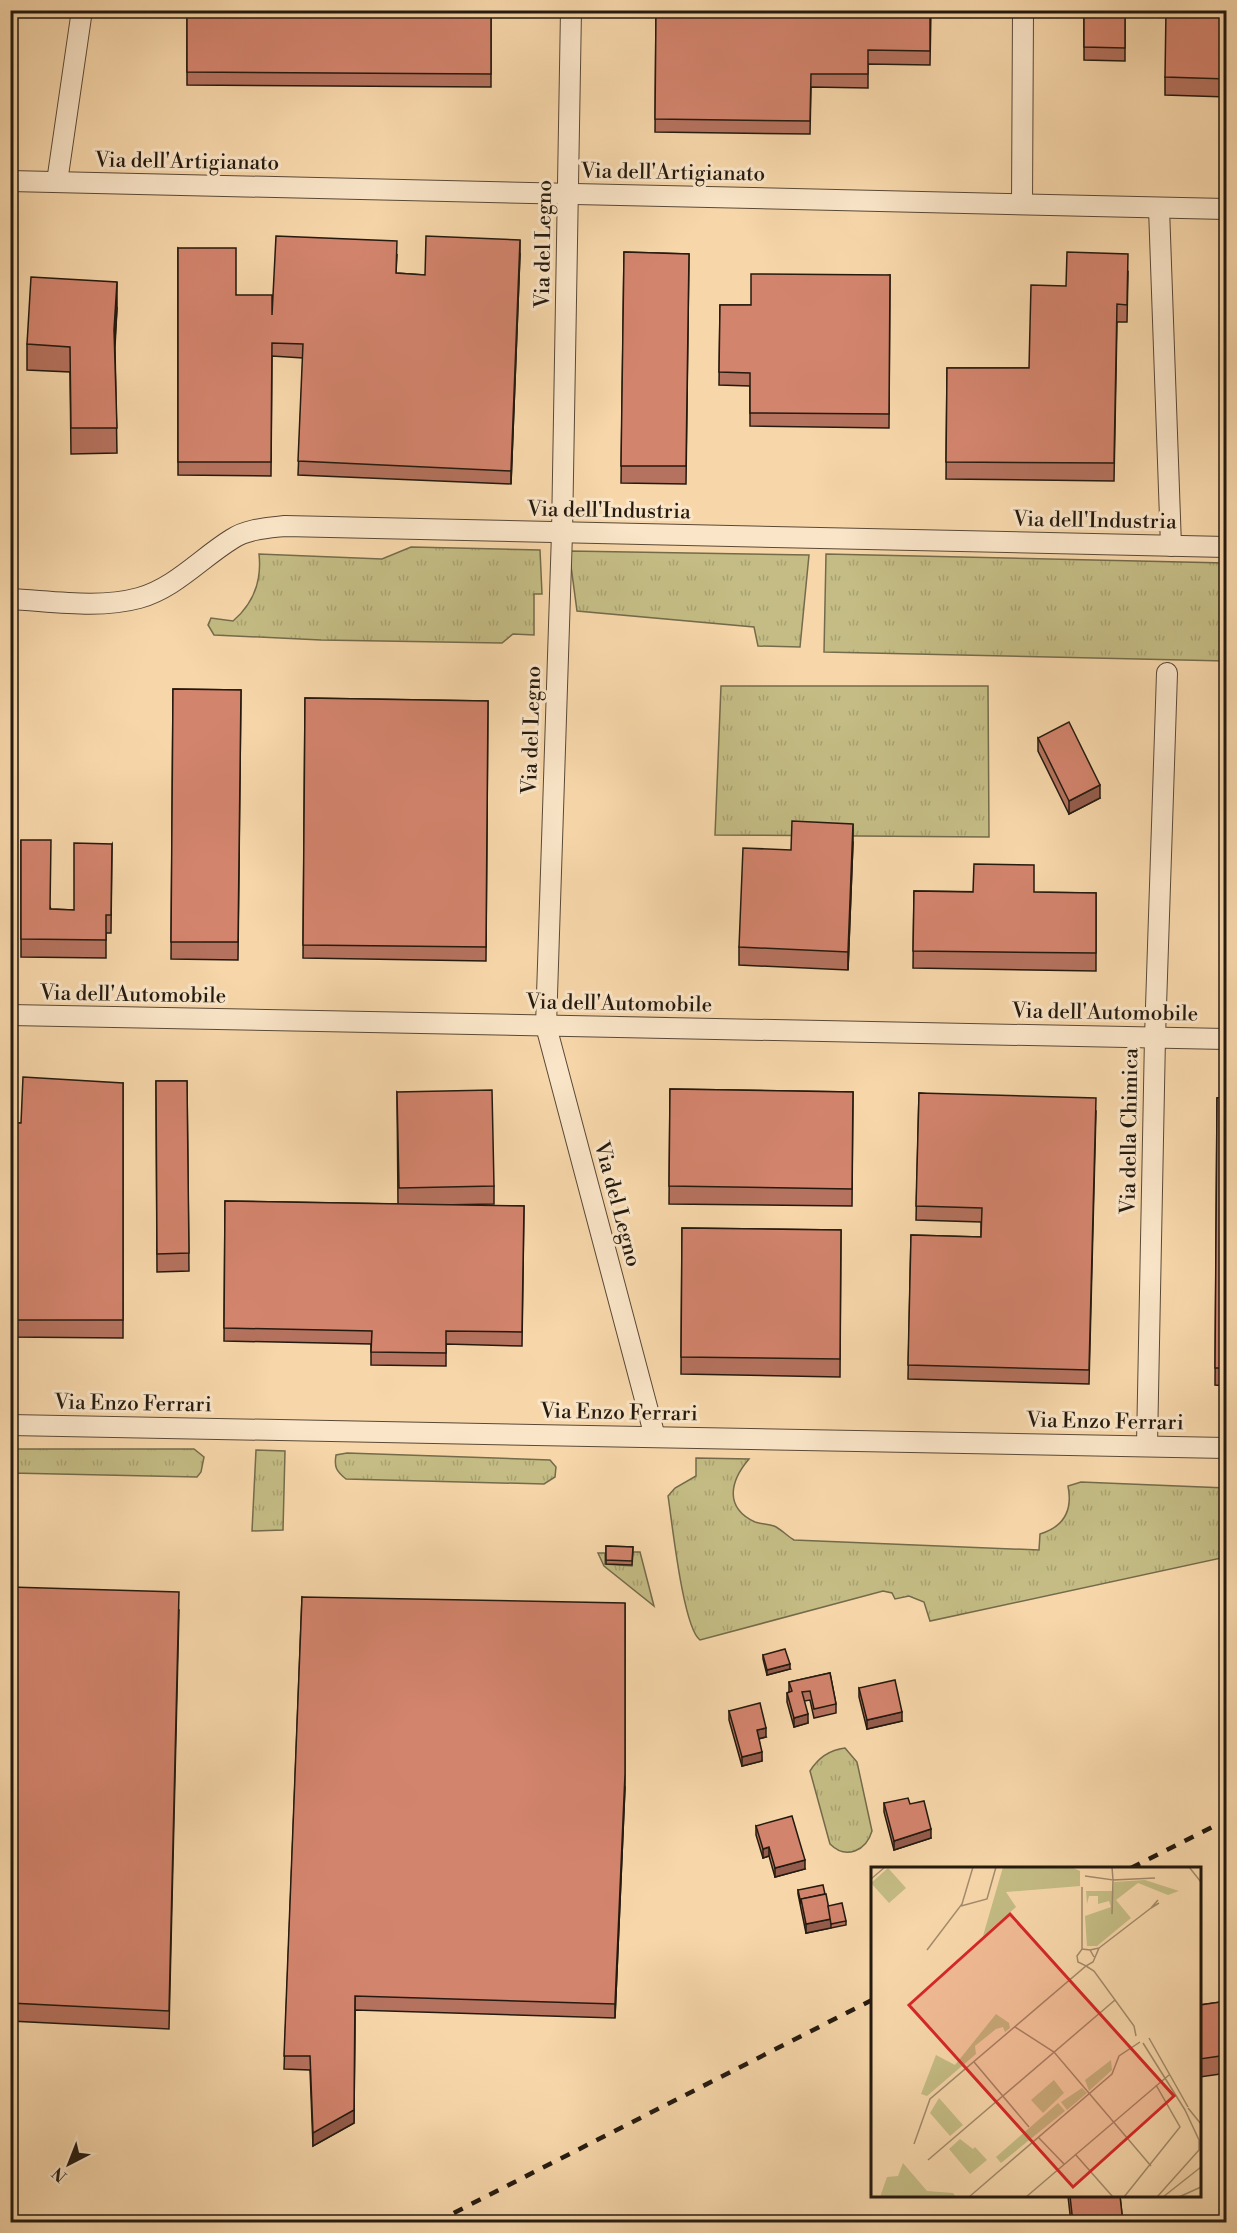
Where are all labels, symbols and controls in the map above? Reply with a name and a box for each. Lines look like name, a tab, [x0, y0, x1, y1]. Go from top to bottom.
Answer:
street label: Via dell'Artigianato	[94, 147, 279, 177]
street label: Via dell'Artigianato	[580, 158, 765, 188]
street label: Via del Legno	[530, 180, 558, 309]
street label: Via dell'Industria	[526, 497, 691, 525]
street label: Via dell'Industria	[1012, 507, 1177, 535]
street label: Via del Legno	[517, 665, 547, 796]
street label: Via dell'Automobile	[39, 980, 226, 1010]
street label: Via dell'Automobile	[525, 989, 712, 1019]
street label: Via dell'Automobile	[1011, 998, 1198, 1028]
street label: Via della Chimica	[1116, 1047, 1144, 1215]
street label: Via del Legno	[588, 1138, 646, 1270]
street label: Via Enzo Ferrari	[53, 1390, 212, 1418]
street label: Via Enzo Ferrari	[539, 1399, 698, 1427]
street label: Via Enzo Ferrari	[1025, 1408, 1184, 1436]
inset map	[871, 1867, 1201, 2197]
north arrow	[39, 2134, 99, 2194]
text: N	[48, 2163, 71, 2186]

